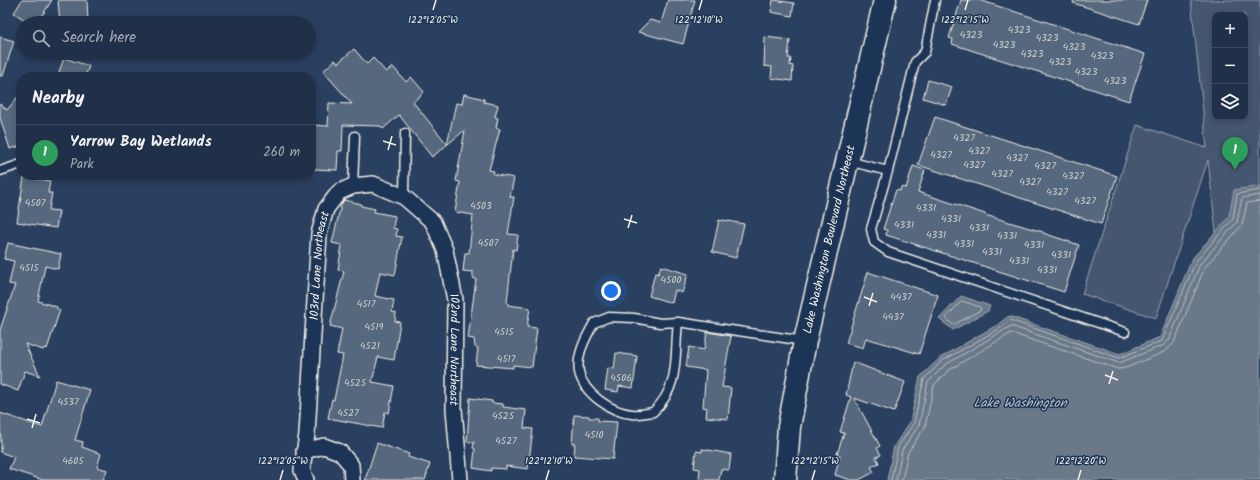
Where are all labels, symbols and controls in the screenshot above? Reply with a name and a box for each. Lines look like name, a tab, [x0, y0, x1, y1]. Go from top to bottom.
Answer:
text: 122°12'05"W	[408, 12, 458, 28]
text: 122°12'10"W	[675, 12, 723, 28]
text: 122°12'15"W	[941, 12, 989, 28]
map controls	[1212, 12, 1248, 120]
button: +	[1212, 12, 1248, 48]
search box	[16, 16, 316, 60]
house number: 4323	[1008, 22, 1031, 38]
text: Search here	[62, 26, 136, 50]
icon: search	[30, 27, 52, 49]
house number: 4323	[960, 27, 983, 43]
house number: 4323	[1036, 30, 1059, 46]
house number: 4323	[993, 37, 1016, 53]
house number: 4323	[1063, 39, 1086, 55]
house number: 4323	[1021, 46, 1044, 62]
house number: 4323	[1091, 48, 1114, 64]
button: −	[1212, 48, 1248, 84]
house number: 4323	[1049, 54, 1072, 70]
house number: 4323	[1075, 64, 1098, 80]
house number: 4323	[1104, 73, 1127, 89]
button: layers	[1212, 84, 1248, 120]
text: Nearby	[32, 85, 84, 112]
text: Yarrow Bay Wetlands	[70, 130, 212, 154]
house number: 4327	[953, 130, 975, 146]
pin: 1	[1222, 137, 1248, 170]
text: 1	[43, 142, 47, 163]
text: 260 m	[263, 142, 300, 163]
street label: Lake Washington Boulevard Northeast	[798, 143, 861, 336]
house number: 4327	[968, 143, 990, 159]
house number: 4327	[930, 147, 952, 163]
house number: 4327	[1006, 150, 1028, 166]
text: Park	[70, 154, 94, 175]
house number: 4327	[963, 157, 985, 173]
house number: 4327	[1034, 158, 1056, 174]
house number: 4327	[991, 166, 1013, 182]
house number: 4327	[1062, 168, 1084, 184]
house number: 4327	[1019, 174, 1041, 190]
house number: 4327	[1046, 184, 1068, 200]
house number: 4327	[1074, 193, 1096, 209]
house number: 4507	[25, 195, 46, 211]
house number: 4503	[470, 198, 492, 214]
house number: 4331	[916, 200, 936, 216]
street label: 103rd Lane Northeast	[305, 209, 335, 321]
house number: 4331	[941, 211, 961, 227]
house number: 4331	[894, 217, 914, 233]
house number: 4331	[969, 220, 989, 236]
house number: 4331	[926, 227, 946, 243]
house number: 4331	[997, 228, 1017, 244]
house number: 4507	[478, 235, 499, 251]
house number: 4331	[954, 236, 974, 252]
house number: 4331	[1024, 237, 1044, 253]
house number: 4331	[982, 244, 1002, 260]
house number: 4331	[1051, 247, 1071, 263]
house number: 4331	[1009, 253, 1029, 269]
house number: 4515	[19, 260, 39, 276]
house number: 4331	[1037, 262, 1057, 278]
house number: 4500	[661, 272, 681, 288]
your location	[601, 281, 621, 301]
house number: 4437	[890, 289, 912, 305]
street label: 102nd Lane Northeast	[444, 292, 464, 406]
house number: 4517	[357, 296, 376, 312]
house number: 4437	[882, 309, 904, 325]
house number: 4519	[365, 319, 384, 335]
house number: 4515	[494, 324, 514, 340]
house number: 4521	[360, 338, 380, 354]
house number: 4517	[497, 351, 516, 367]
house number: 4506	[610, 370, 632, 386]
house number: 4525	[344, 375, 367, 391]
water label: Lake Washington	[973, 393, 1068, 414]
house number: 4537	[57, 394, 79, 410]
house number: 4527	[337, 405, 359, 421]
house number: 4525	[492, 408, 515, 424]
house number: 4510	[584, 427, 604, 443]
house number: 4527	[495, 433, 517, 449]
house number: 4605	[62, 453, 84, 469]
text: 122°12'05"W	[258, 453, 308, 469]
text: 122°12'10"W	[525, 453, 573, 469]
text: 122°12'15"W	[791, 453, 839, 469]
text: 122°12'20"W	[1056, 453, 1106, 469]

